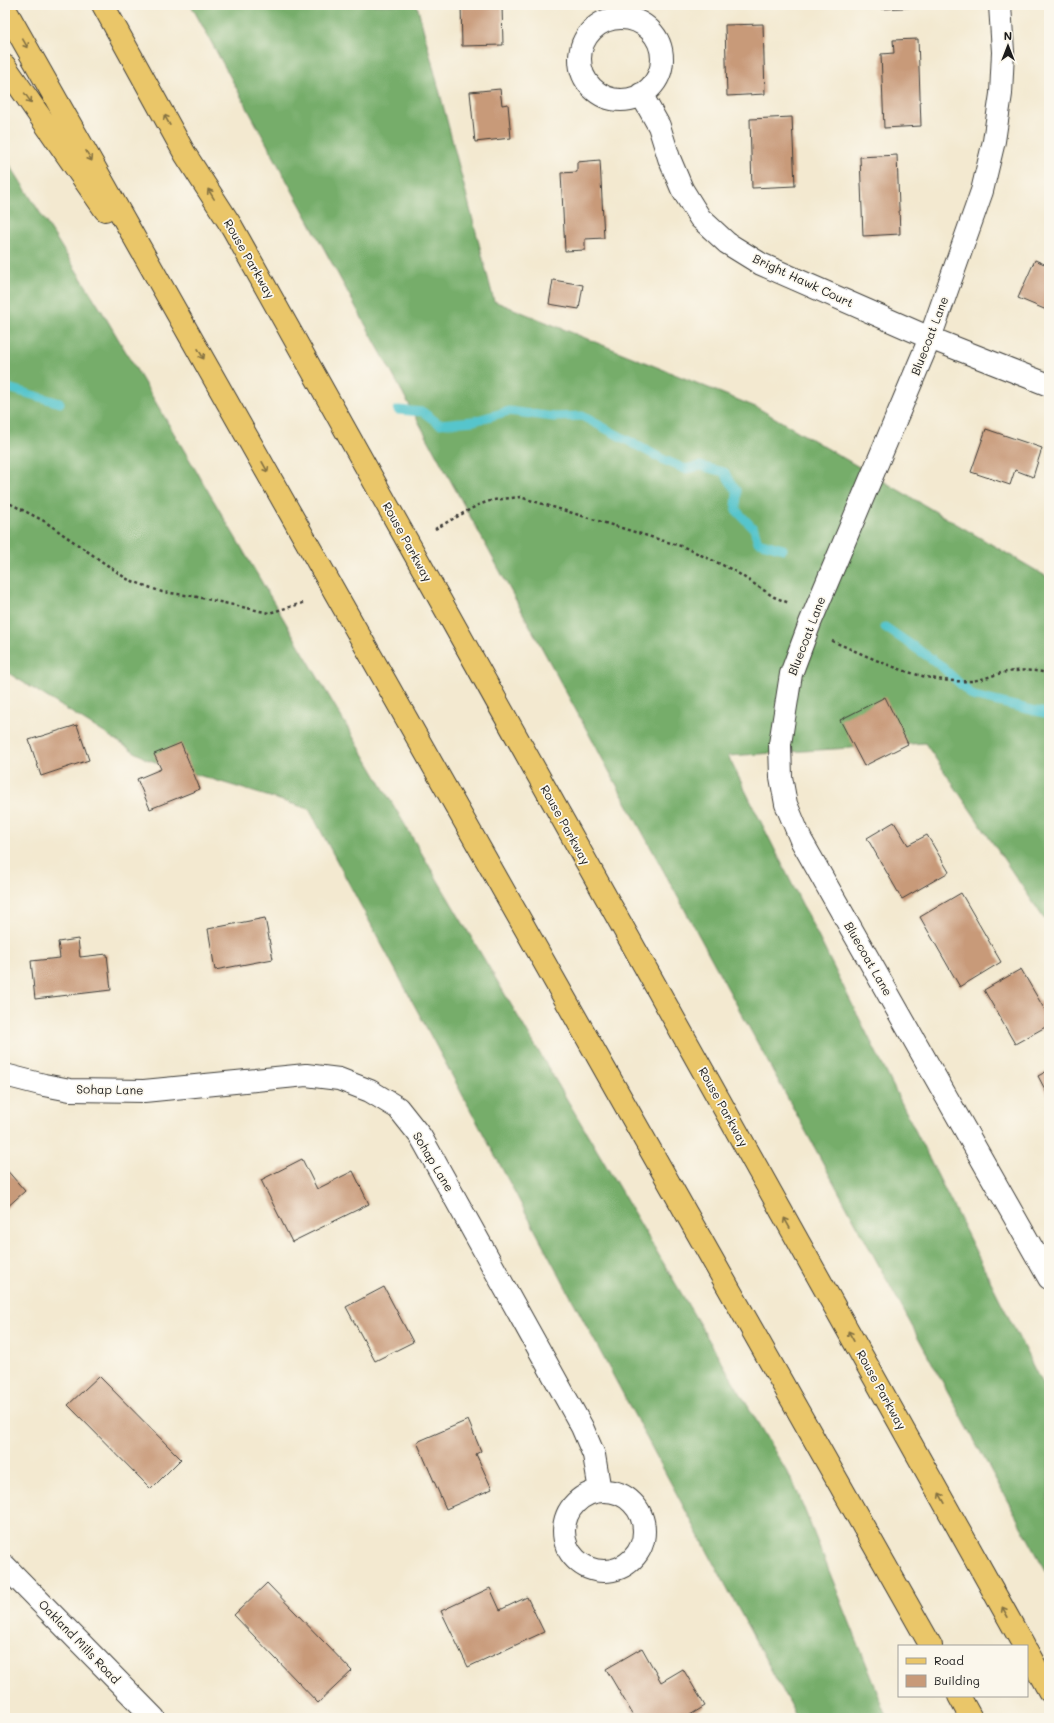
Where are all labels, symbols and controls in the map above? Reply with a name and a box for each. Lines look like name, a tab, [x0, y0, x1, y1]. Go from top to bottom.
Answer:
north arrow	[988, 26, 1028, 66]
text: N	[1004, 28, 1012, 43]
one-way arrow	[21, 37, 29, 49]
one-way arrow	[24, 92, 32, 103]
one-way arrow	[162, 114, 170, 126]
one-way arrow	[86, 150, 93, 162]
one-way arrow	[207, 189, 215, 200]
street label: Rouse Parkway	[221, 216, 279, 301]
street label: Bright Hawk Court	[751, 250, 856, 310]
street label: Bluecoat Lane	[907, 294, 951, 377]
one-way arrow	[198, 348, 206, 360]
one-way arrow	[262, 461, 270, 473]
street label: Rouse Parkway	[379, 499, 436, 584]
street label: Bluecoat Lane	[784, 594, 828, 677]
street label: Rouse Parkway	[537, 782, 594, 867]
street label: Bluecoat Lane	[841, 919, 897, 998]
street label: Rouse Parkway	[695, 1064, 752, 1149]
street label: Sohap Lane	[76, 1080, 144, 1098]
street label: Sohap Lane	[410, 1129, 458, 1194]
one-way arrow	[783, 1217, 791, 1229]
one-way arrow	[846, 1330, 854, 1342]
street label: Rouse Parkway	[853, 1347, 910, 1432]
one-way arrow	[937, 1493, 945, 1505]
street label: Oakland Mills Road	[35, 1596, 124, 1687]
one-way arrow	[1001, 1606, 1008, 1618]
legend	[898, 1645, 1028, 1697]
text: Road	[934, 1652, 964, 1668]
text: Building	[934, 1672, 980, 1688]

